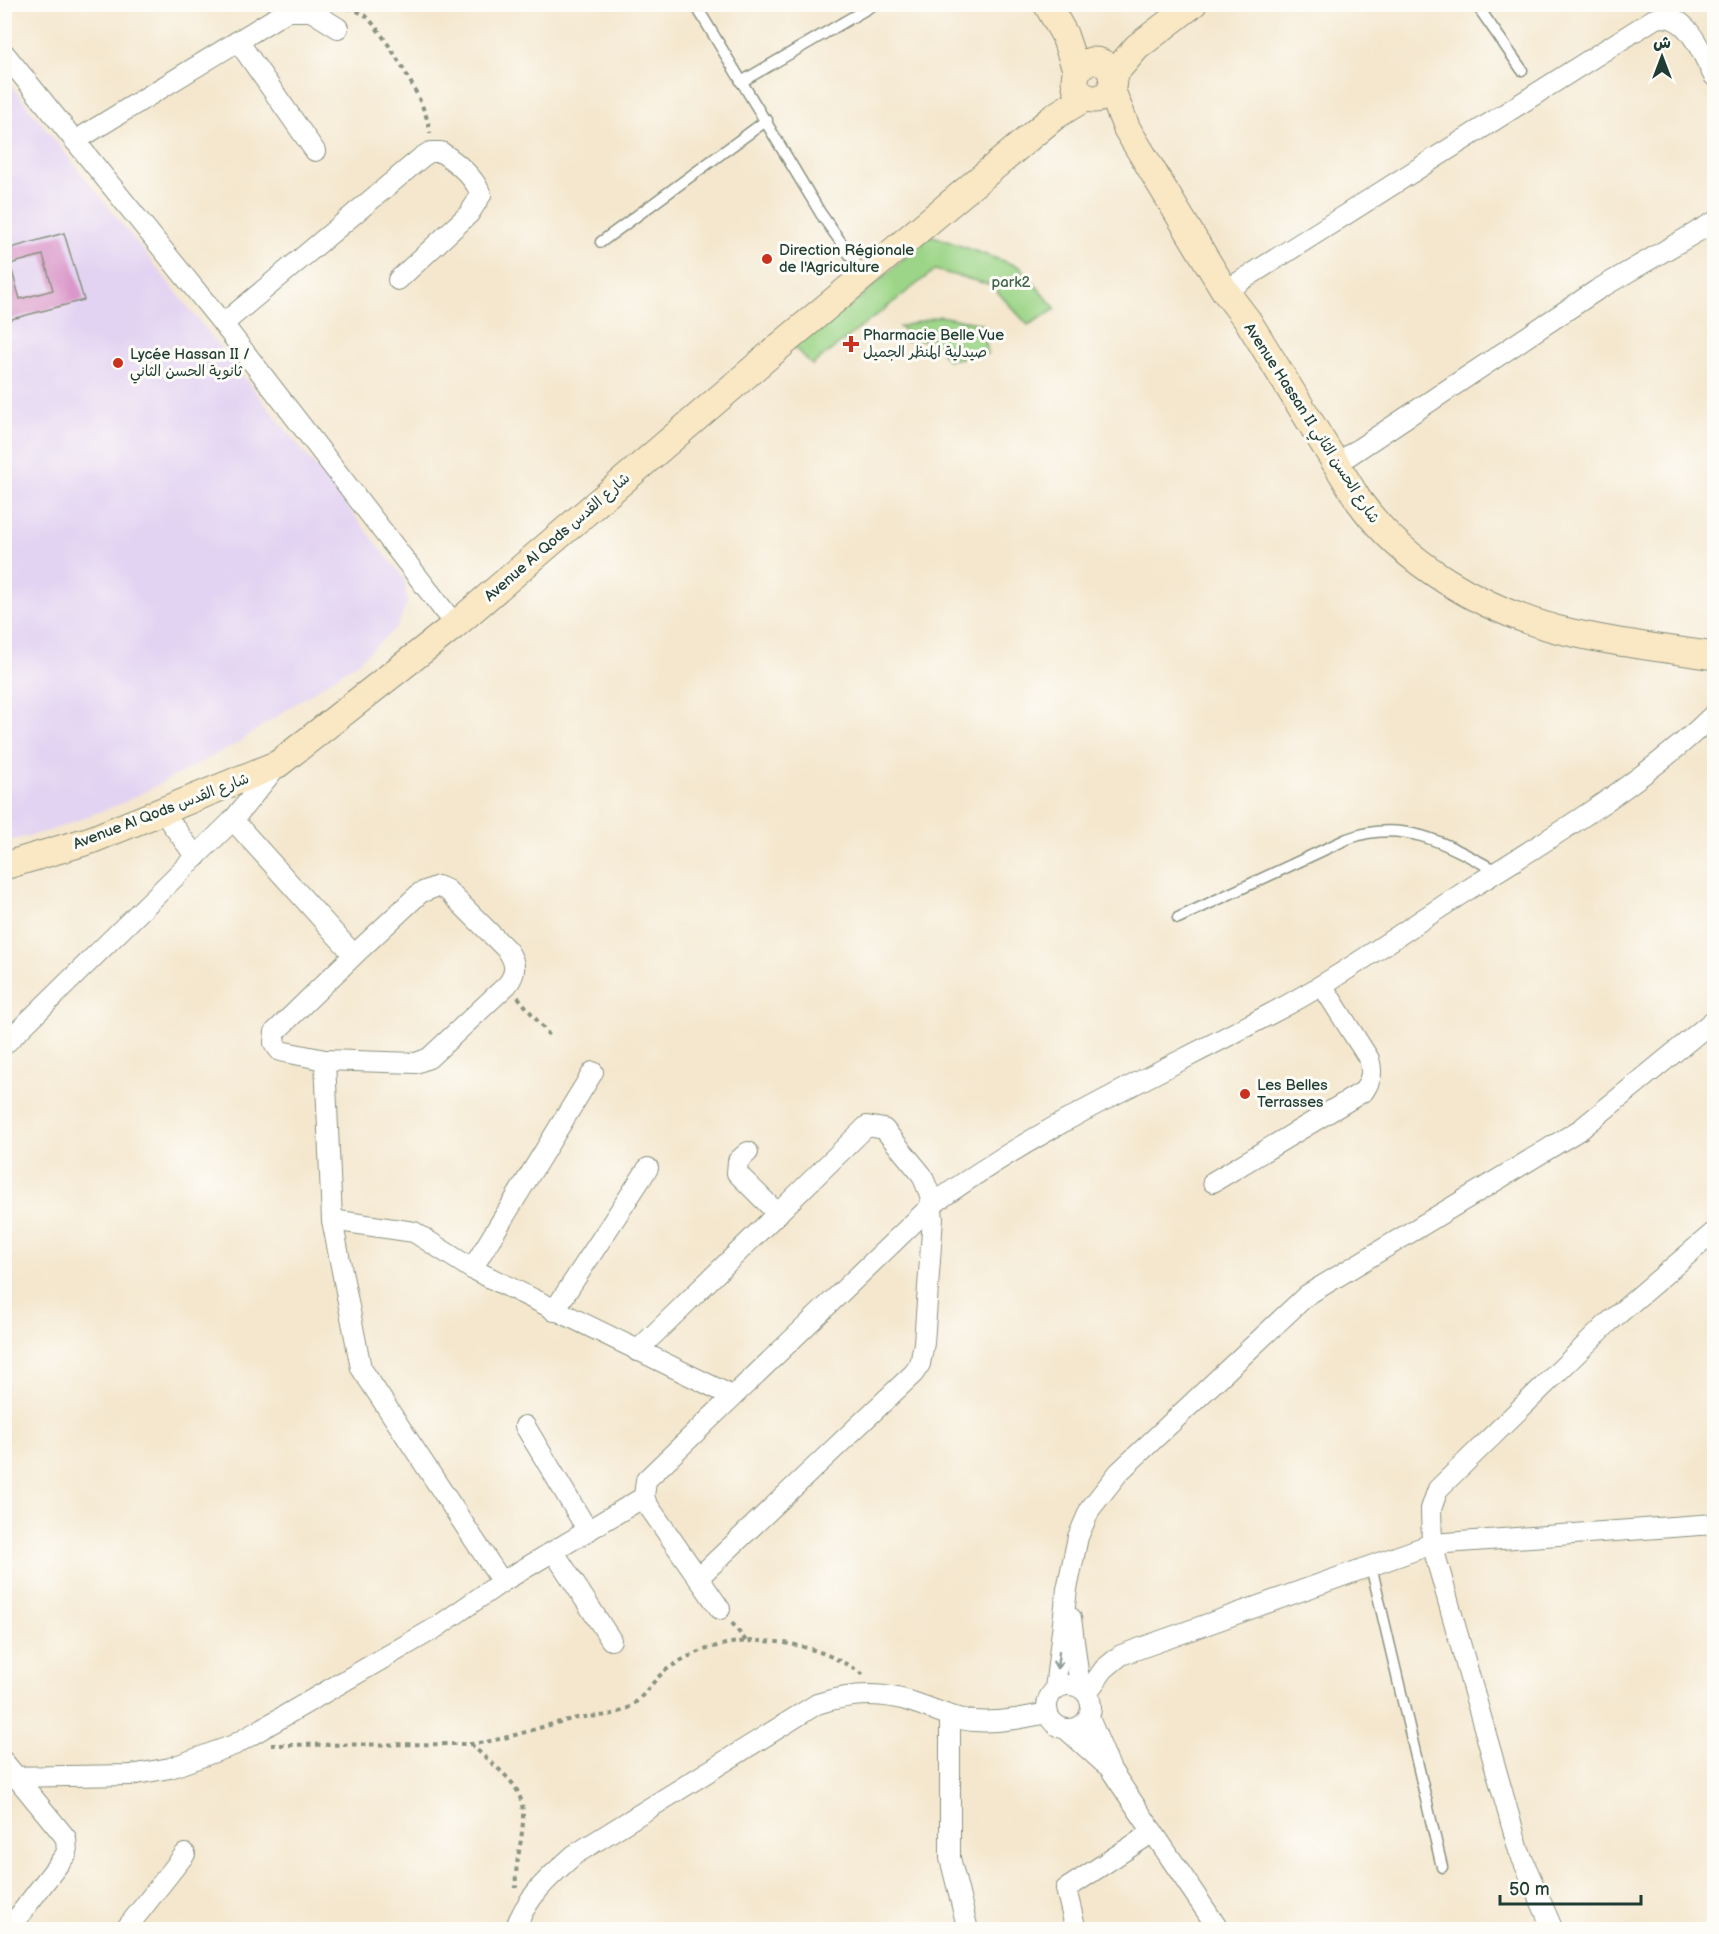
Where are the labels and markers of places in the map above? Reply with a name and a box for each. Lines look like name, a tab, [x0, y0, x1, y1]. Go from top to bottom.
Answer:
place label: Direction Régionale de l'Agriculture	[779, 241, 914, 277]
marker: Direction Régionale de l'Agriculture	[760, 252, 774, 266]
place label: Pharmacie Belle Vue صيدلية المنظر الجميل	[863, 326, 1004, 362]
marker: Pharmacie Belle Vue صيدلية المنظر الجميل	[844, 337, 858, 351]
place label: Lycée Hassan II / ثانوية الحسن الثاني	[130, 345, 250, 384]
marker: Lycée Hassan II / ثانوية الحسن الثاني	[111, 356, 125, 370]
place label: Les Belles Terrasses	[1257, 1076, 1328, 1112]
marker: Les Belles Terrasses	[1238, 1087, 1252, 1101]

